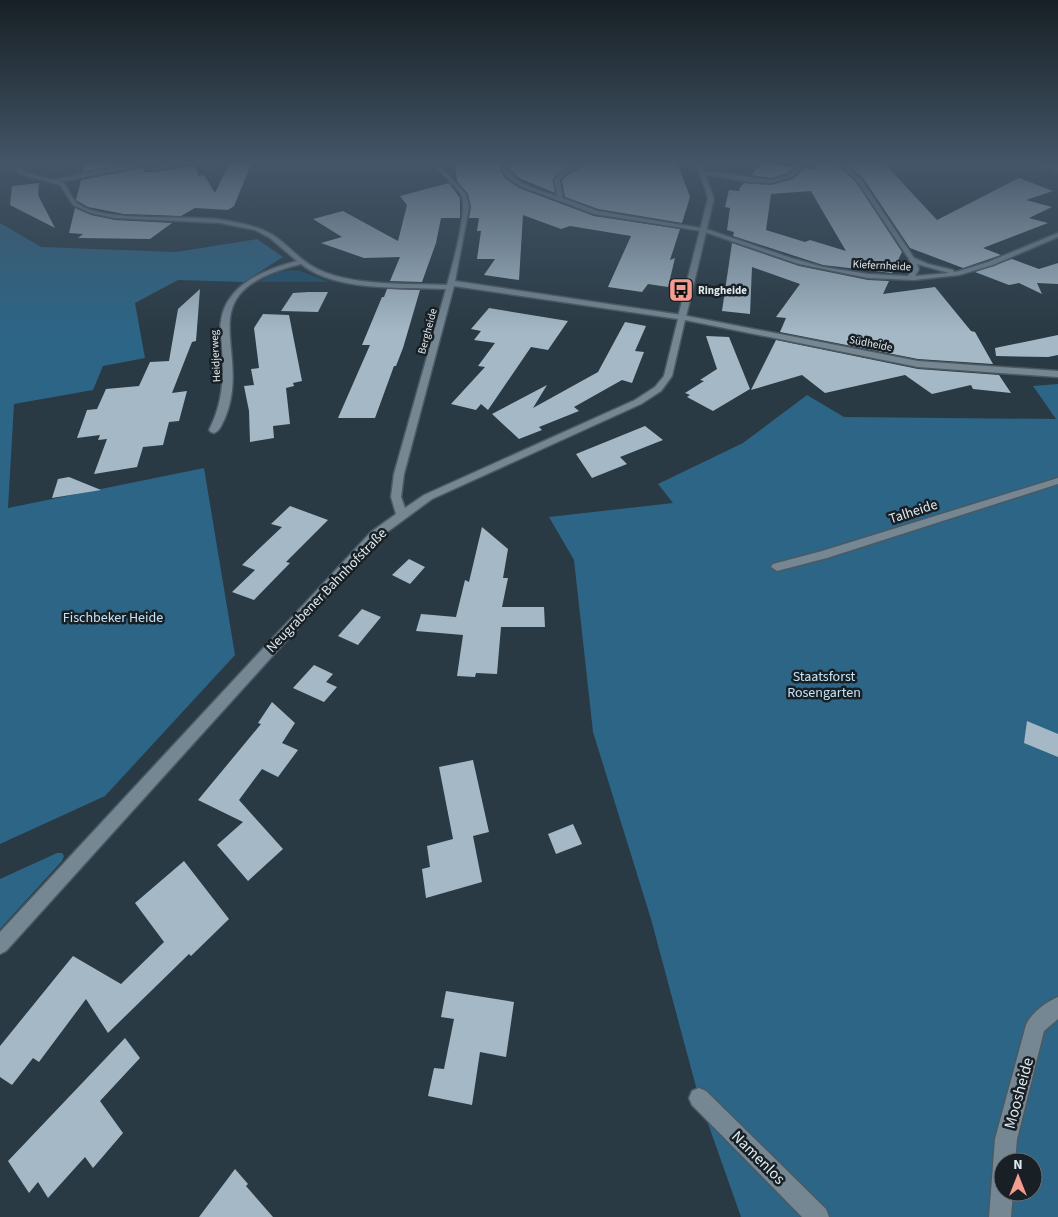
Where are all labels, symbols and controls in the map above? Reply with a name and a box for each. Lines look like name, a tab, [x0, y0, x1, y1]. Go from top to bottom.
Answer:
street label: Kiefernheide	[852, 256, 912, 275]
bus stop icon: Ringheide	[668, 277, 694, 303]
place label: Ringheide	[698, 283, 747, 298]
street label: Bergheide	[414, 306, 441, 356]
street label: Heidjerweg	[207, 329, 224, 383]
street label: Südheide	[848, 332, 894, 355]
street label: Talheide	[887, 495, 940, 529]
street label: Neugrabener Bahnhofstraße	[262, 524, 392, 657]
park label: Fischbeker Heide	[63, 608, 163, 628]
park label: Staatsforst Rosengarten	[787, 667, 861, 703]
street label: Moosheide	[999, 1055, 1039, 1131]
street label: Namenlos	[727, 1126, 790, 1190]
north arrow	[993, 1152, 1043, 1202]
text: N	[1013, 1155, 1023, 1175]

